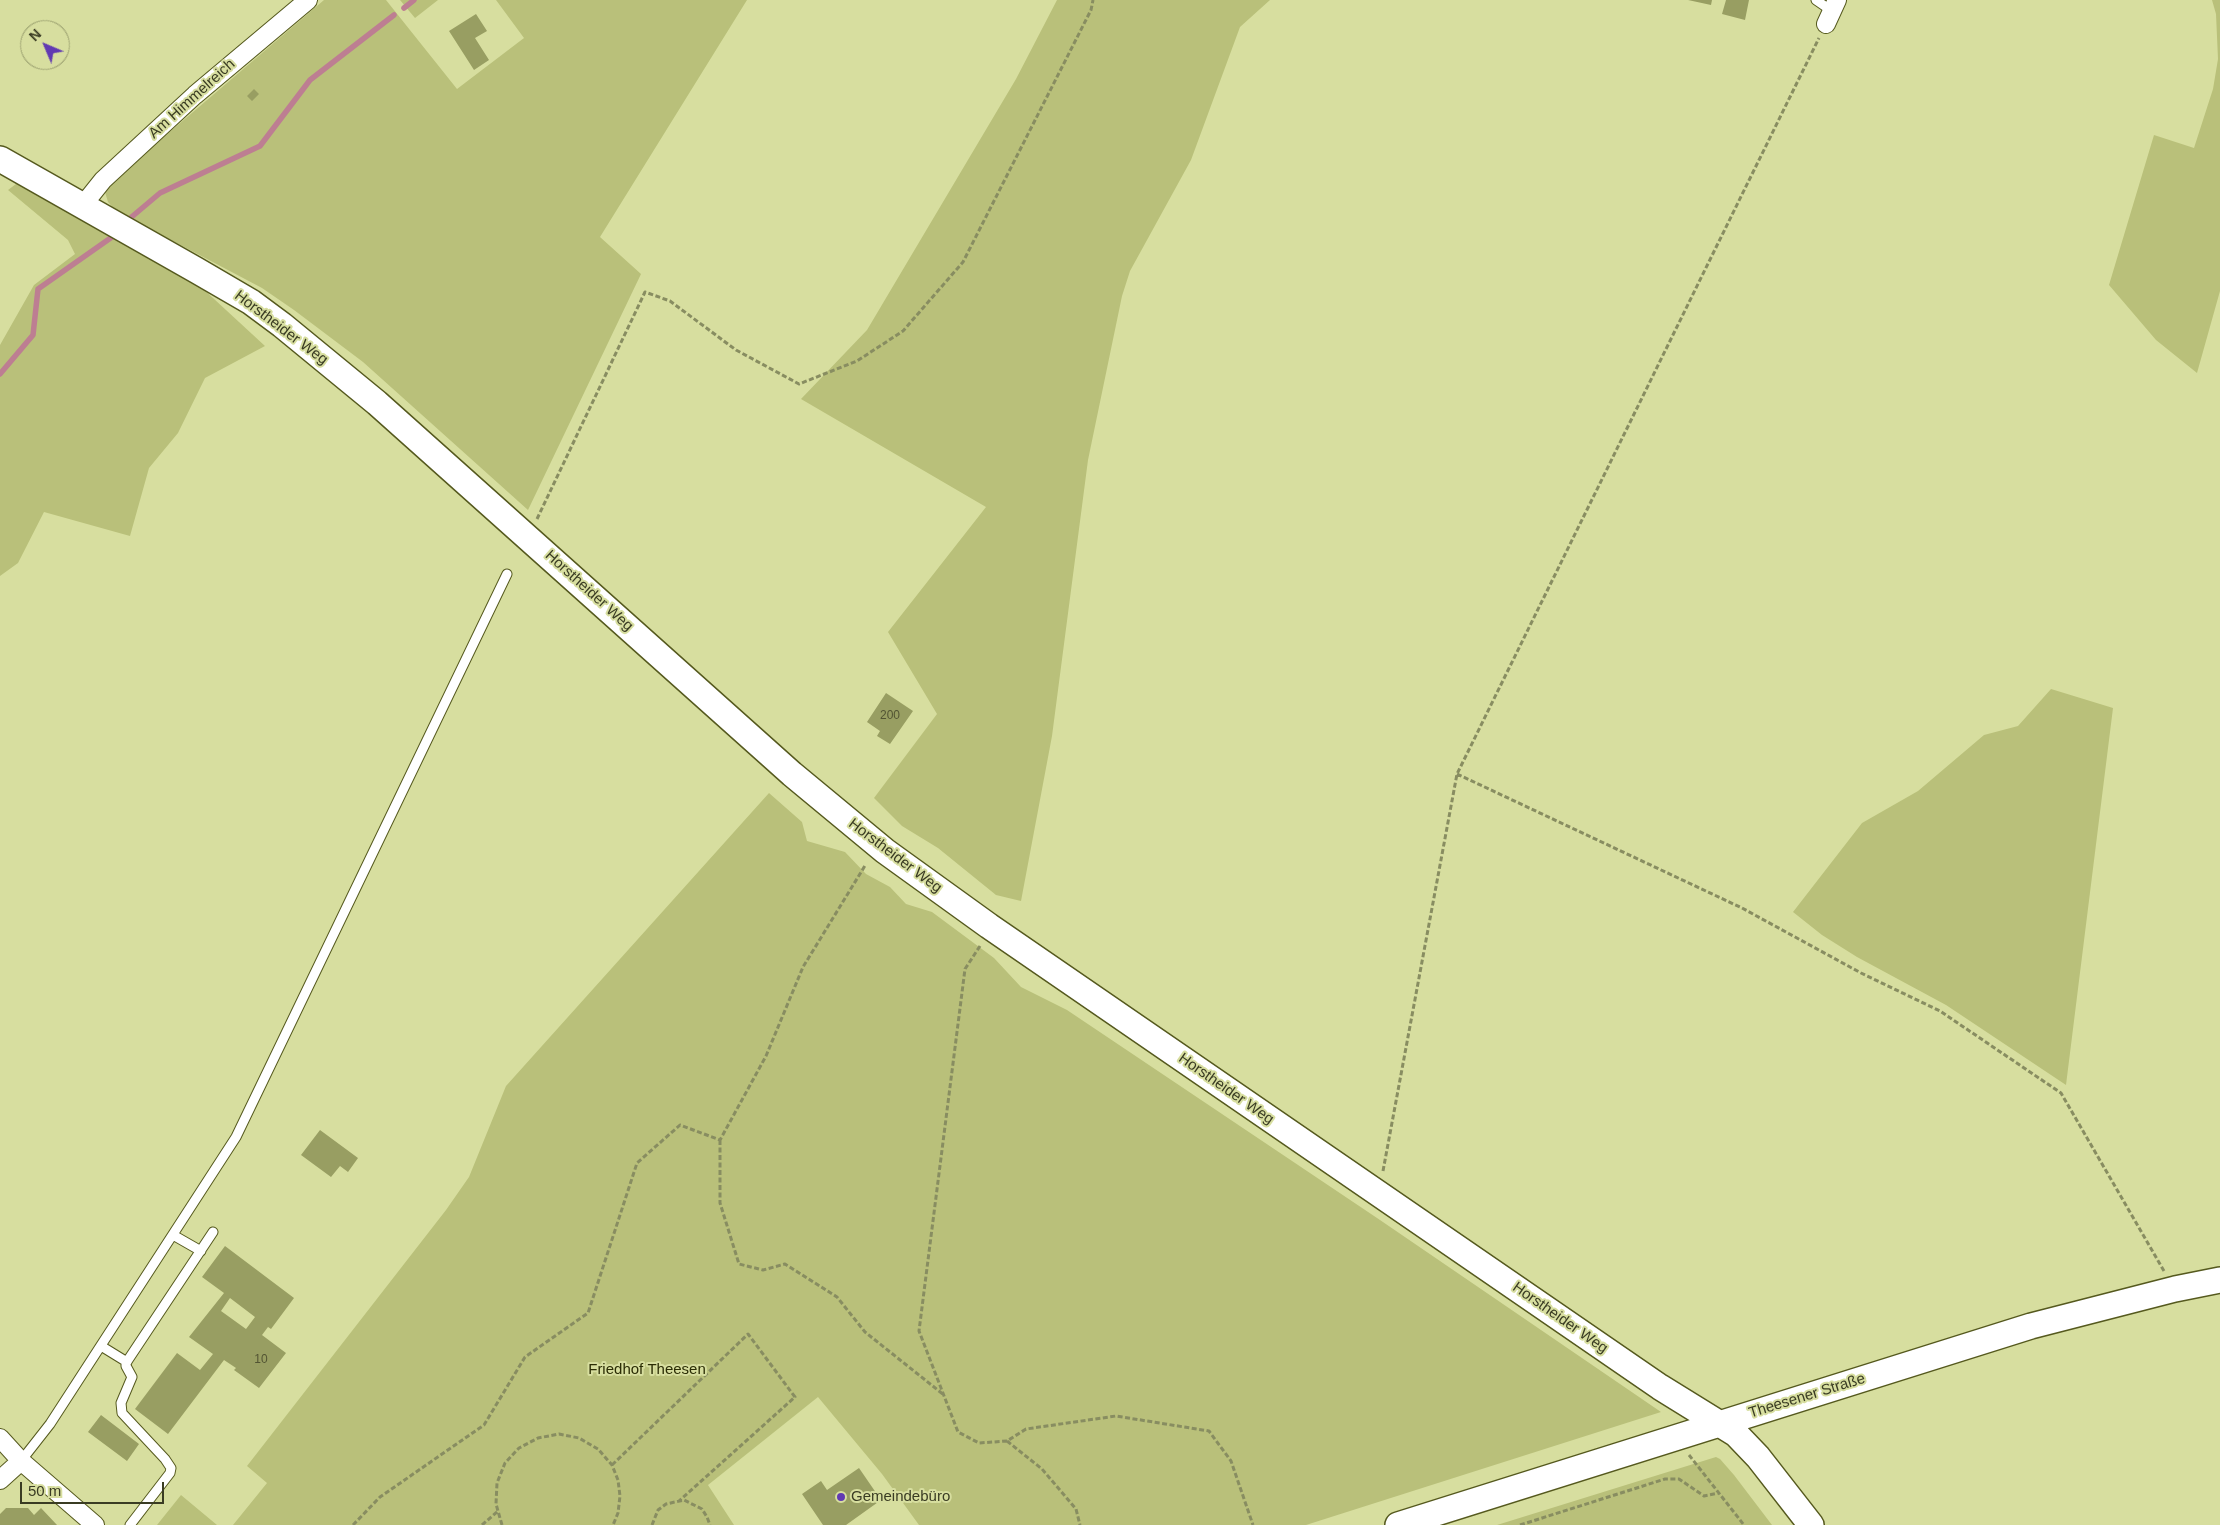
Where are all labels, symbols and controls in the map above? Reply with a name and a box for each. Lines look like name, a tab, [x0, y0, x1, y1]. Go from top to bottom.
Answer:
north arrow	[20, 20, 70, 70]
text: N	[26, 26, 44, 44]
street label: Am Himmelreich	[145, 56, 239, 142]
street label: Horstheider Weg	[231, 287, 331, 369]
street label: Horstheider Weg	[541, 547, 637, 635]
house number: 200	[880, 709, 900, 723]
street label: Horstheider Weg	[845, 815, 945, 897]
street label: Horstheider Weg	[1175, 1049, 1277, 1129]
street label: Horstheider Weg	[1509, 1278, 1611, 1358]
house number: 10	[254, 1353, 268, 1367]
park label: Friedhof Theesen	[588, 1361, 706, 1379]
street label: Theesener Straße	[1747, 1370, 1867, 1422]
scale bar	[22, 1472, 166, 1504]
text: 50 m	[28, 1482, 61, 1499]
place label: Gemeindebüro	[851, 1488, 950, 1506]
marker: Gemeindebüro	[835, 1491, 847, 1503]

